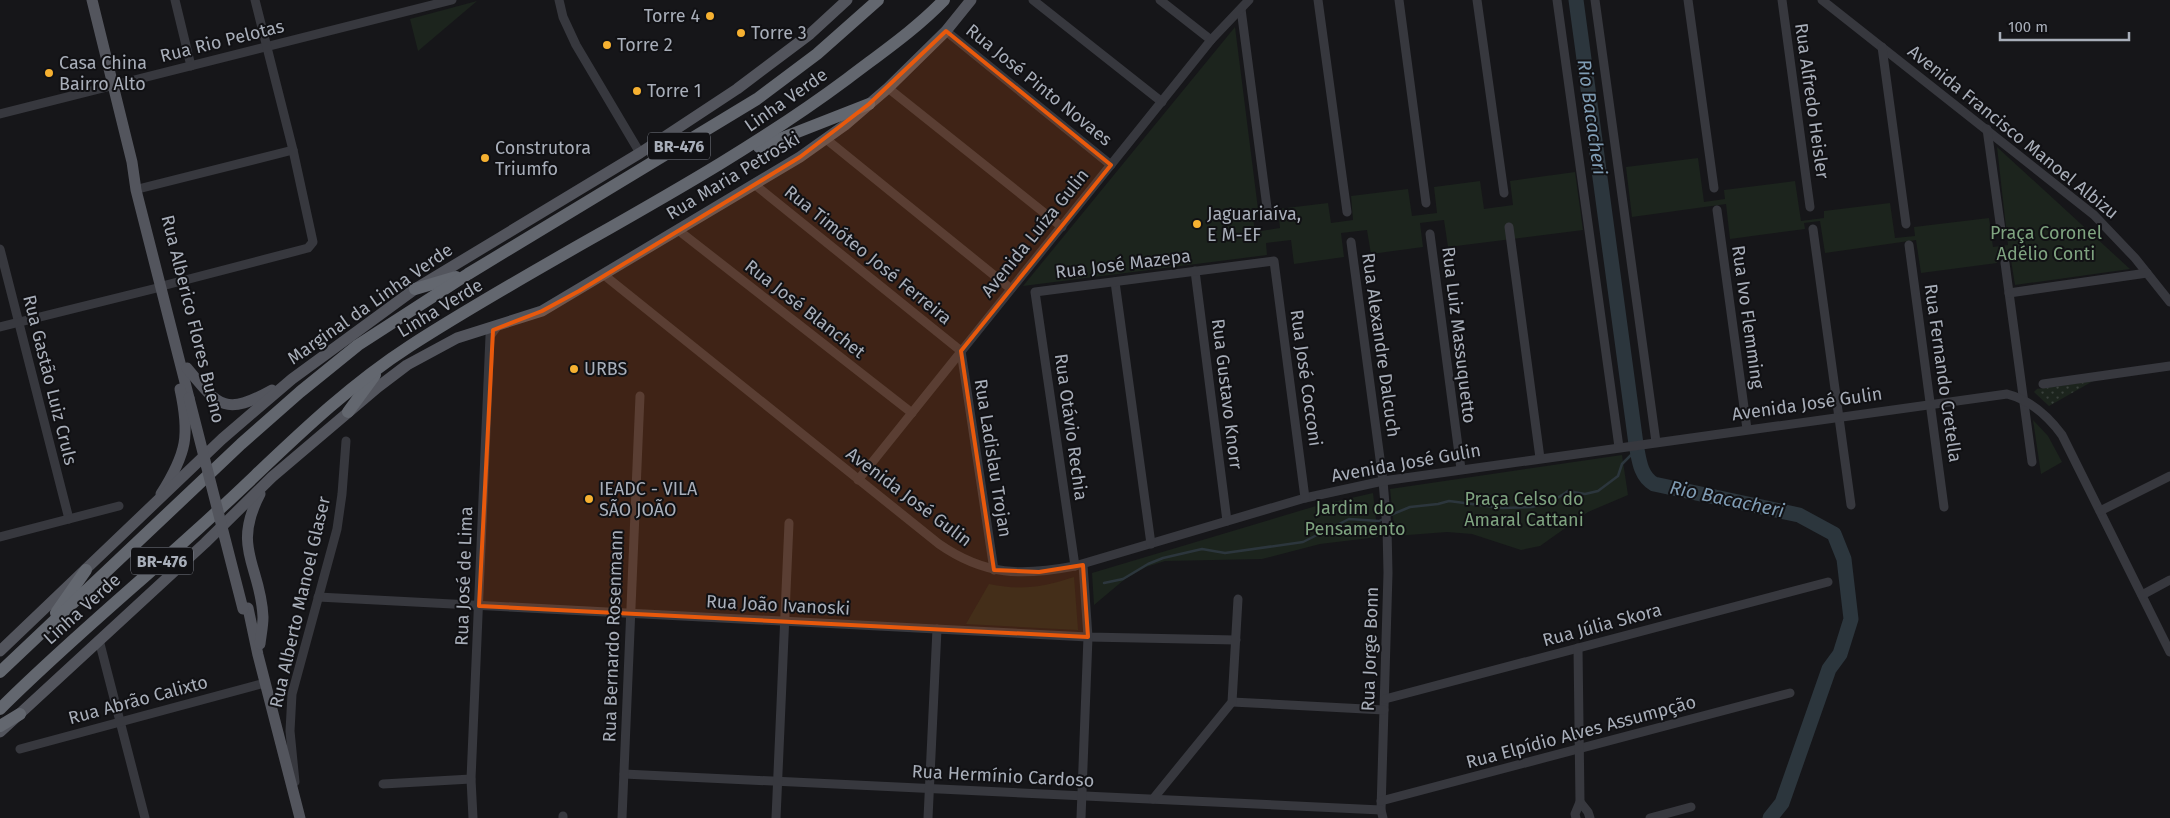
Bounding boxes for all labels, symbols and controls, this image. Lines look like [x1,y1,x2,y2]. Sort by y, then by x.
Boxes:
place label: Torre 4 [644,5,700,27]
marker: Torre 4 [704,10,716,22]
scale bar [2000,10,2129,42]
street label: Rua Rio Pelotas [158,15,286,67]
text: 100 m [2008,18,2048,36]
street label: Rua José Pinto Novaes [961,19,1117,151]
place label: Torre 3 [751,22,807,44]
street label: Rua Alfredo Heisler [1790,22,1834,180]
marker: Torre 3 [735,27,747,39]
place label: Torre 2 [617,34,673,56]
marker: Torre 2 [601,39,613,51]
street label: Avenida Francisco Manoel Albizu [1903,40,2123,224]
place label: Casa China Bairro Alto [59,52,147,95]
water label: Rio Bacacheri [1572,58,1612,177]
street label: Linha Verde [740,63,832,137]
marker: Casa China Bairro Alto [43,67,55,79]
place label: Torre 1 [647,80,702,102]
marker: Torre 1 [631,85,643,97]
street label: Rua Maria Petroski [662,127,804,225]
road number: BR-476 [648,132,710,160]
place label: Construtora Triumfo [495,137,591,180]
marker: Construtora Triumfo [479,152,491,164]
street label: Avenida Luíza Gulin [976,164,1094,302]
street label: Rua Timóteo José Ferreira [780,181,956,329]
place label: Jaguariaíva, E M-EF [1207,203,1301,246]
street label: Rua Alberico Flores Bueno [156,213,230,425]
marker: Jaguariaíva, E M-EF [1191,218,1203,230]
park label: Praça Coronel Adélio Conti [1990,222,2102,265]
street label: Marginal da Linha Verde [283,239,457,369]
street label: Rua Ivo Flemming [1727,244,1769,391]
street label: Rua José Mazepa [1054,245,1192,283]
street label: Rua Luiz Massuquetto [1437,245,1481,425]
street label: Rua Alexandre Dalcuch [1357,251,1405,439]
street label: Rua José Blanchet [740,255,870,363]
street label: Linha Verde [393,274,487,342]
street label: Rua Fernando Cretella [1920,282,1966,464]
street label: Rua Gastão Luiz Cruls [18,293,82,467]
street label: Rua José Cocconi [1286,308,1326,448]
street label: Rua Gustavo Knorr [1207,317,1247,471]
street label: Rua Otávio Rechia [1050,352,1092,502]
place label: URBS [584,358,627,380]
marker: URBS [568,363,580,375]
street label: Rua Ladislau Trojan [970,377,1016,539]
street label: Avenida José Gulin [1730,383,1884,425]
street label: Avenida José Gulin [1329,439,1483,487]
street label: Avenida José Gulin [842,443,976,551]
water label: Rio Bacacheri [1668,476,1787,523]
place label: IEADC - VILA SÃO JOÃO [599,478,698,521]
park label: Praça Celso do Amaral Cattani [1464,488,1584,531]
marker: IEADC - VILA SÃO JOÃO [583,493,595,505]
street label: Rua Alberto Manoel Glaser [265,494,335,710]
park label: Jardim do Pensamento [1305,497,1405,540]
street label: Rua José de Lima [451,506,477,646]
street label: Rua Bernardo Rosenmann [598,529,628,743]
road number: BR-476 [131,548,193,574]
street label: Linha Verde [39,569,125,649]
street label: Rua Jorge Bonn [1357,586,1383,712]
street label: Rua João Ivanoski [705,590,851,620]
street label: Rua Júlia Skora [1540,599,1664,651]
street label: Rua Abrão Calixto [66,671,210,729]
street label: Rua Elpídio Alves Assumpção [1464,691,1698,773]
street label: Rua Hermínio Cardoso [911,760,1095,792]

